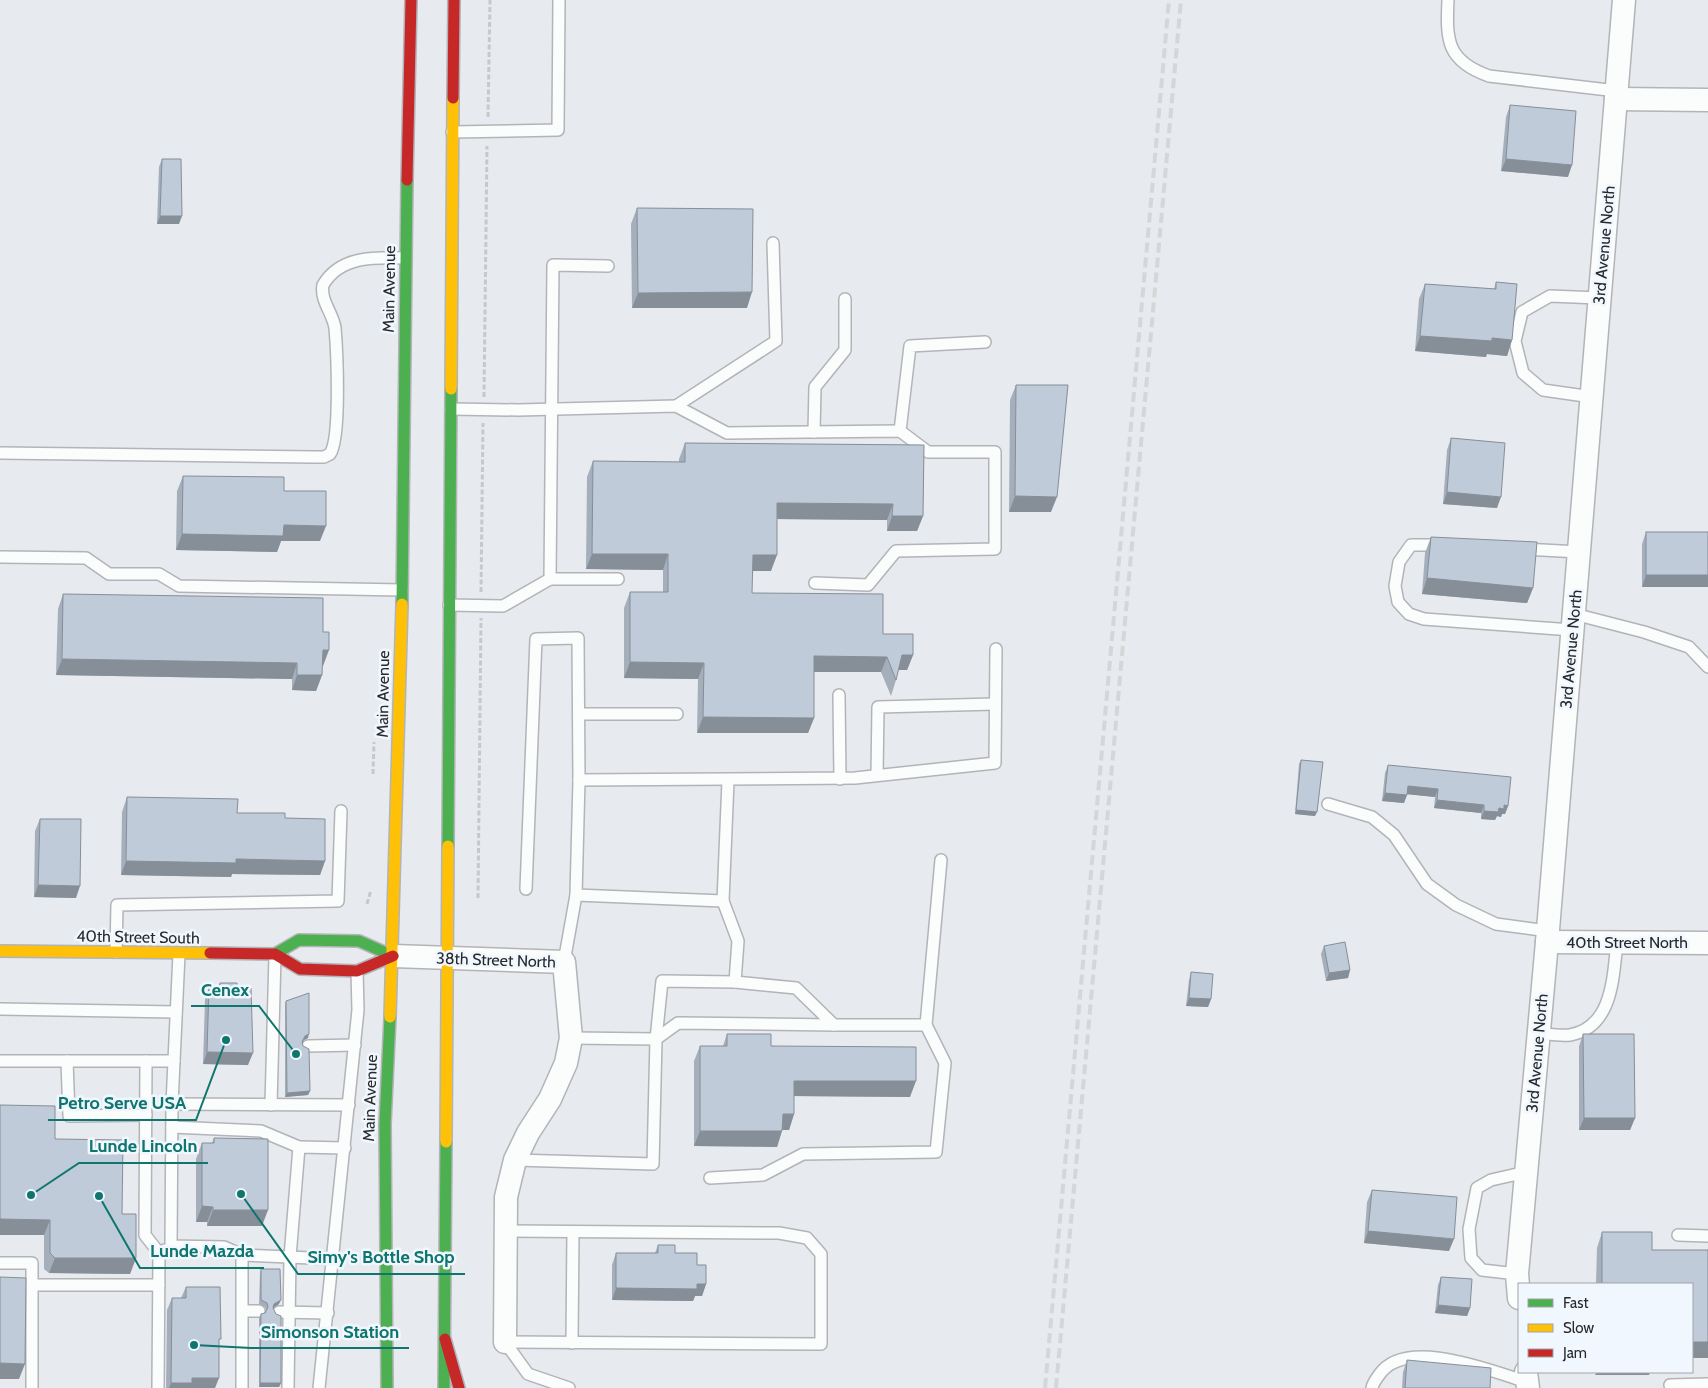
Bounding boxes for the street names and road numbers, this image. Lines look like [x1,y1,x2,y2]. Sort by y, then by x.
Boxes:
street label: 3rd Avenue North [1589,185,1619,305]
street label: Main Avenue [379,245,399,333]
street label: 3rd Avenue North [1556,589,1586,709]
street label: Main Avenue [373,650,393,738]
street label: 40th Street South [76,926,200,948]
street label: 40th Street North [1566,933,1688,952]
street label: 38th Street North [436,948,556,972]
street label: 3rd Avenue North [1522,993,1552,1113]
street label: Main Avenue [359,1054,381,1142]

